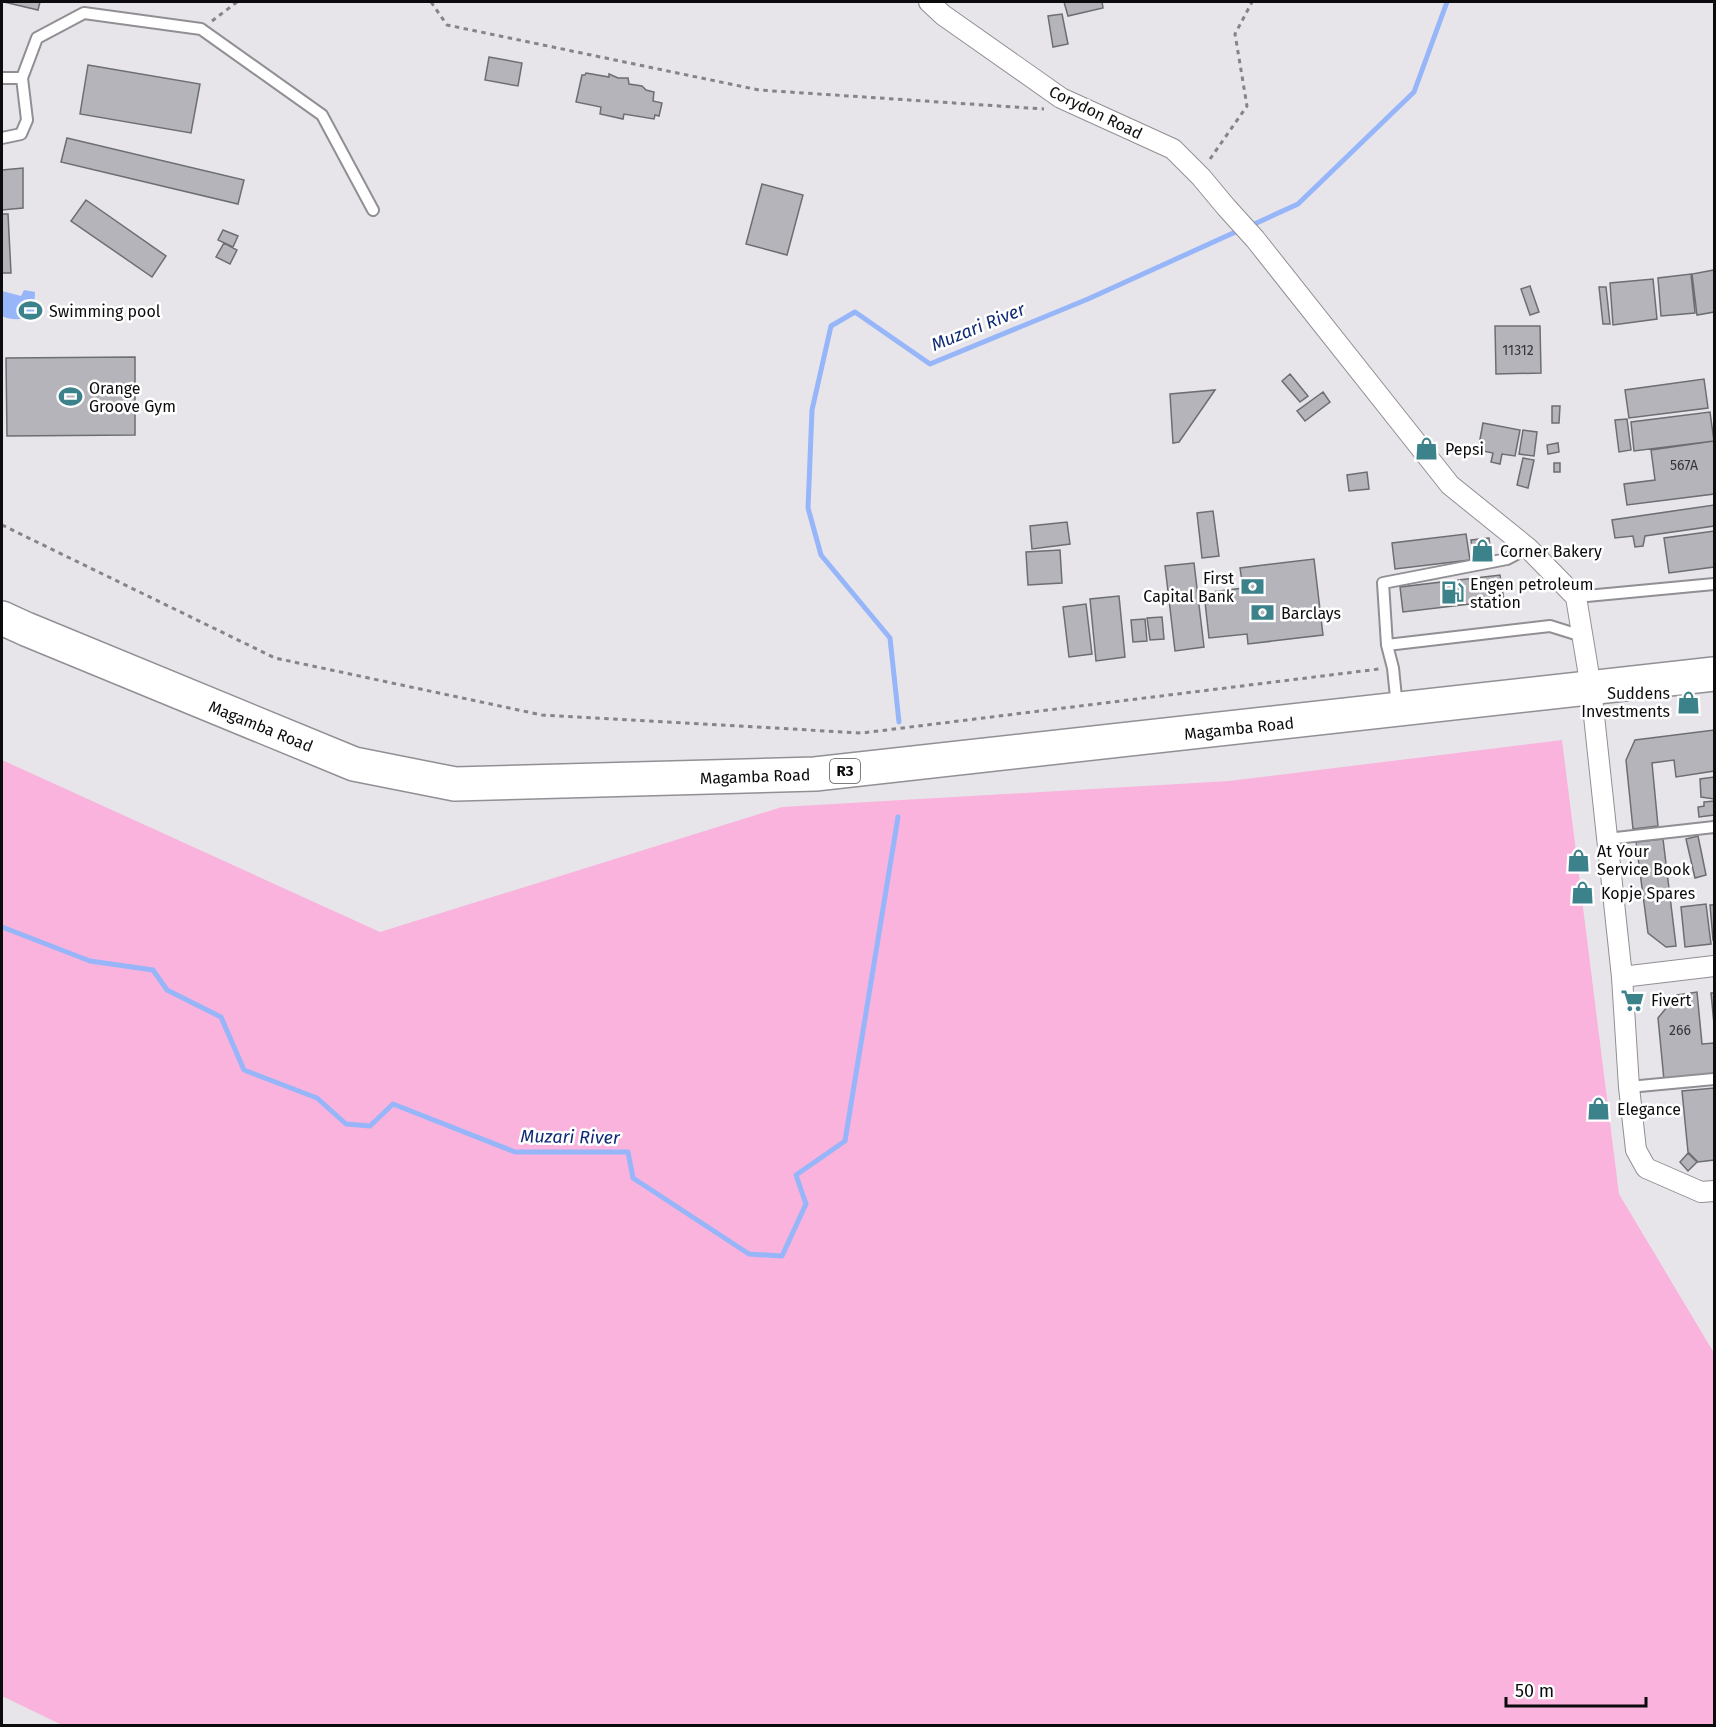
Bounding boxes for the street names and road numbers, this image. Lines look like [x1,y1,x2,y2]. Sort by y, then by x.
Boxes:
street label: Corydon Road [1046,82,1146,143]
street label: Magamba Road [206,697,316,756]
street label: Magamba Road [1183,713,1295,744]
road number: R3 [830,759,860,783]
street label: Magamba Road [699,765,811,788]

